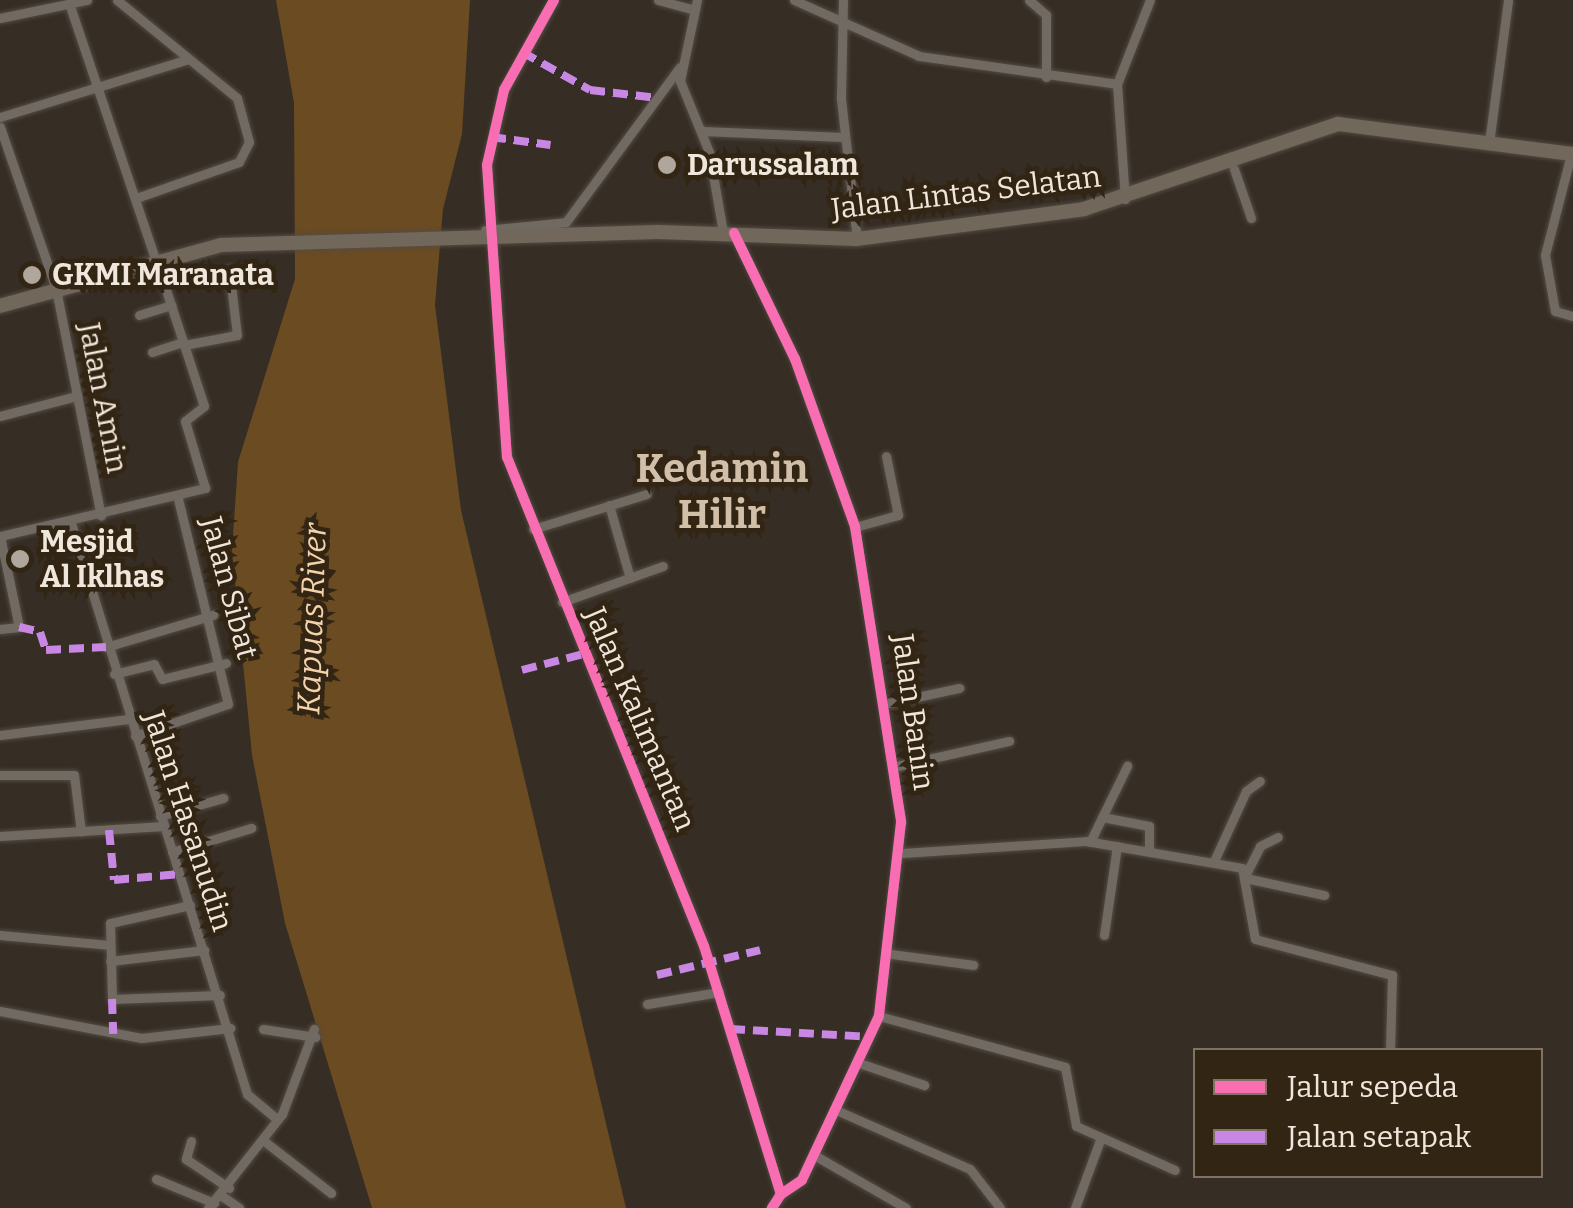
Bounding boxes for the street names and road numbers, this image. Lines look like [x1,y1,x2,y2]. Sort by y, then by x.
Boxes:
street label: Jalan Lintas Selatan [829,159,1103,227]
street label: Jalan Amin [71,320,135,476]
street label: Jalan Sibat [193,513,265,663]
street label: Jalan Kalimantan [577,602,703,836]
street label: Jalan Banin [884,632,942,792]
street label: Jalan Hasanudin [135,706,241,936]

